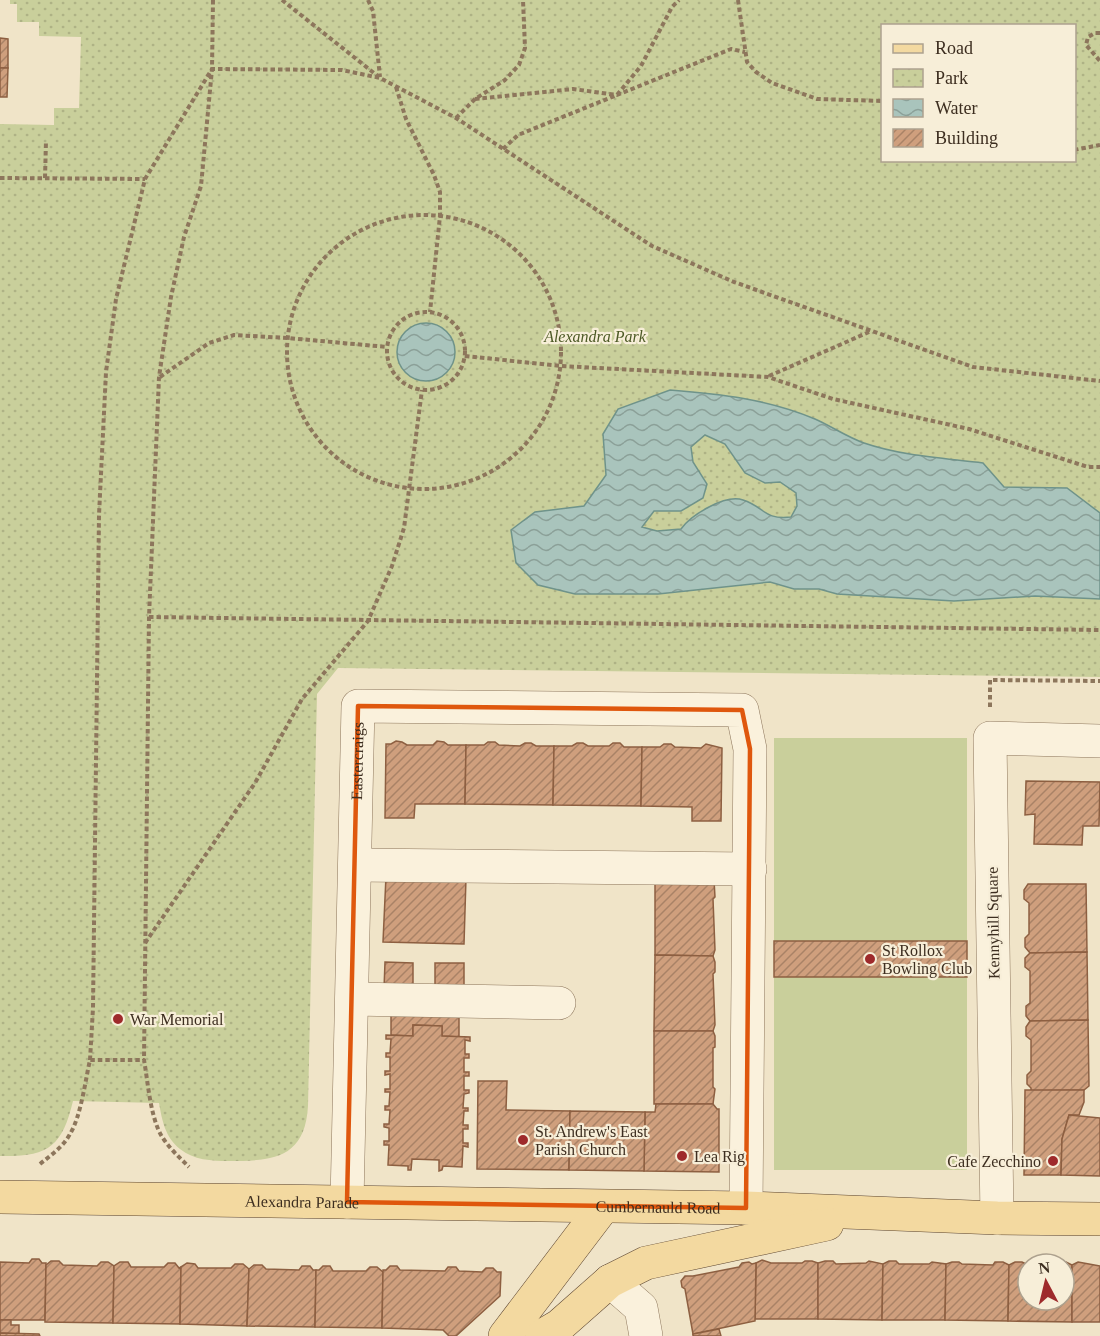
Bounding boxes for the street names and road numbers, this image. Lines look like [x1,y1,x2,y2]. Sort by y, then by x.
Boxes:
street label: Eastercraigs [347,722,367,800]
street label: Kennyhill Square [984,867,1003,979]
street label: Alexandra Parade [245,1192,359,1211]
street label: Cumbernauld Road [595,1197,721,1216]

